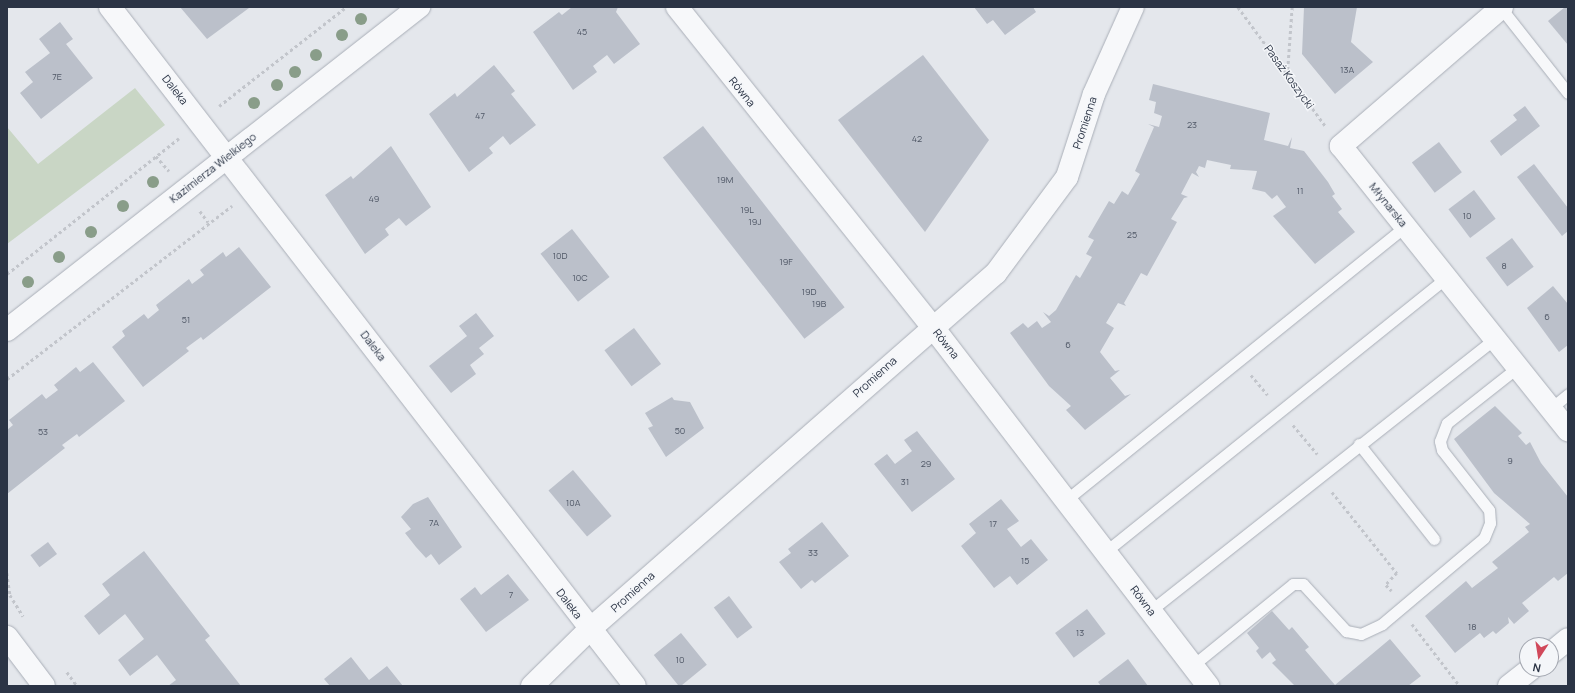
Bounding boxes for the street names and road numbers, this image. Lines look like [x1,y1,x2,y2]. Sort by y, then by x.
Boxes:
street label: Pasaż Koszycki [1261,42,1317,112]
street label: Daleka [159,73,191,107]
street label: Równa [726,75,758,109]
street label: Promienna [1070,95,1100,151]
street label: Kazimierza Wielkiego [167,130,259,206]
street label: Młynarska [1366,180,1410,230]
street label: Równa [930,326,962,362]
street label: Daleka [357,328,389,364]
street label: Promienna [850,354,900,400]
street label: Promienna [608,569,658,615]
street label: Równa [1127,583,1159,619]
street label: Daleka [553,586,585,622]

